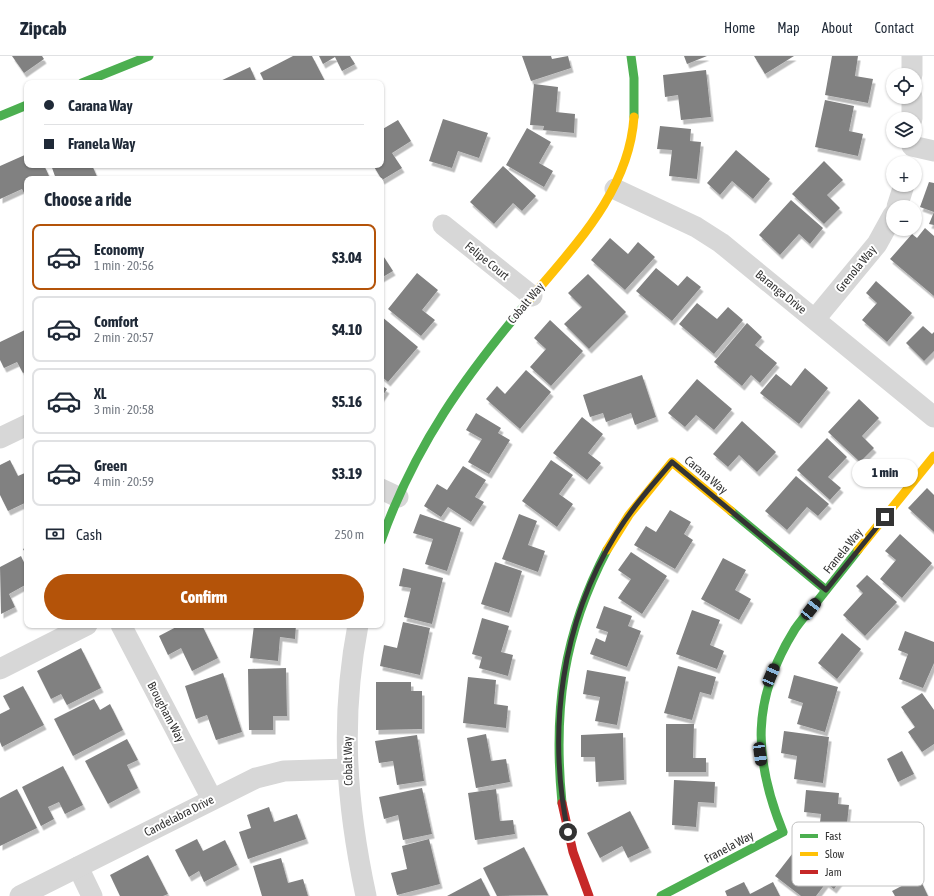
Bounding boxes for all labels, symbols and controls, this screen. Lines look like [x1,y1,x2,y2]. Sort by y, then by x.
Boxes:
text: Zipcab [20,17,67,39]
text: Home [724,20,755,36]
text: Map [777,20,800,36]
text: About [822,20,853,36]
text: Contact [875,20,914,36]
map controls [886,68,922,236]
button: locate [886,68,922,104]
text: Carana Way [68,97,133,114]
button: layers [886,112,922,148]
text: Franela Way [68,135,136,152]
button: + [886,156,922,192]
text: Choose a ride [44,189,132,210]
button: − [886,200,922,236]
icon: car [46,239,82,275]
street label: Felipe Court [462,239,512,283]
text: Economy [94,241,144,258]
street label: Grenola Way [833,243,879,295]
text: $3.04 [332,249,362,266]
text: 1 min · 20:56 [94,258,154,273]
street label: Baranga Drive [753,267,809,317]
street label: Cobalt Way [505,280,547,326]
icon: car [46,311,82,347]
text: Comfort [94,313,138,330]
text: $4.10 [332,321,362,338]
text: 2 min · 20:57 [94,330,154,345]
icon: car [46,383,82,419]
text: XL [94,385,107,402]
text: $5.16 [332,393,362,410]
text: 3 min · 20:58 [94,402,154,417]
street label: Carana Way [682,453,730,497]
icon: car [46,455,82,491]
text: Green [94,457,127,474]
callout: 1 min [852,459,918,487]
text: $3.19 [332,465,362,482]
text: 1 min [872,465,898,480]
text: 4 min · 20:59 [94,474,154,489]
route end [876,508,894,526]
icon: cash [44,523,66,545]
text: Cash [76,526,102,543]
street label: Franela Way [821,526,865,576]
text: 250 m [335,527,364,542]
button: Confirm [44,574,364,620]
car [799,596,823,622]
car [761,662,781,688]
street label: Brougham Way [144,679,188,745]
street label: Cobalt Way [341,736,355,786]
car [752,741,768,767]
street label: Candelabra Drive [142,792,216,840]
legend [792,822,924,886]
route start [559,823,577,841]
street label: Franela Way [702,828,756,866]
text: Fast [825,830,841,842]
text: Slow [825,848,844,860]
text: Jam [825,866,842,878]

